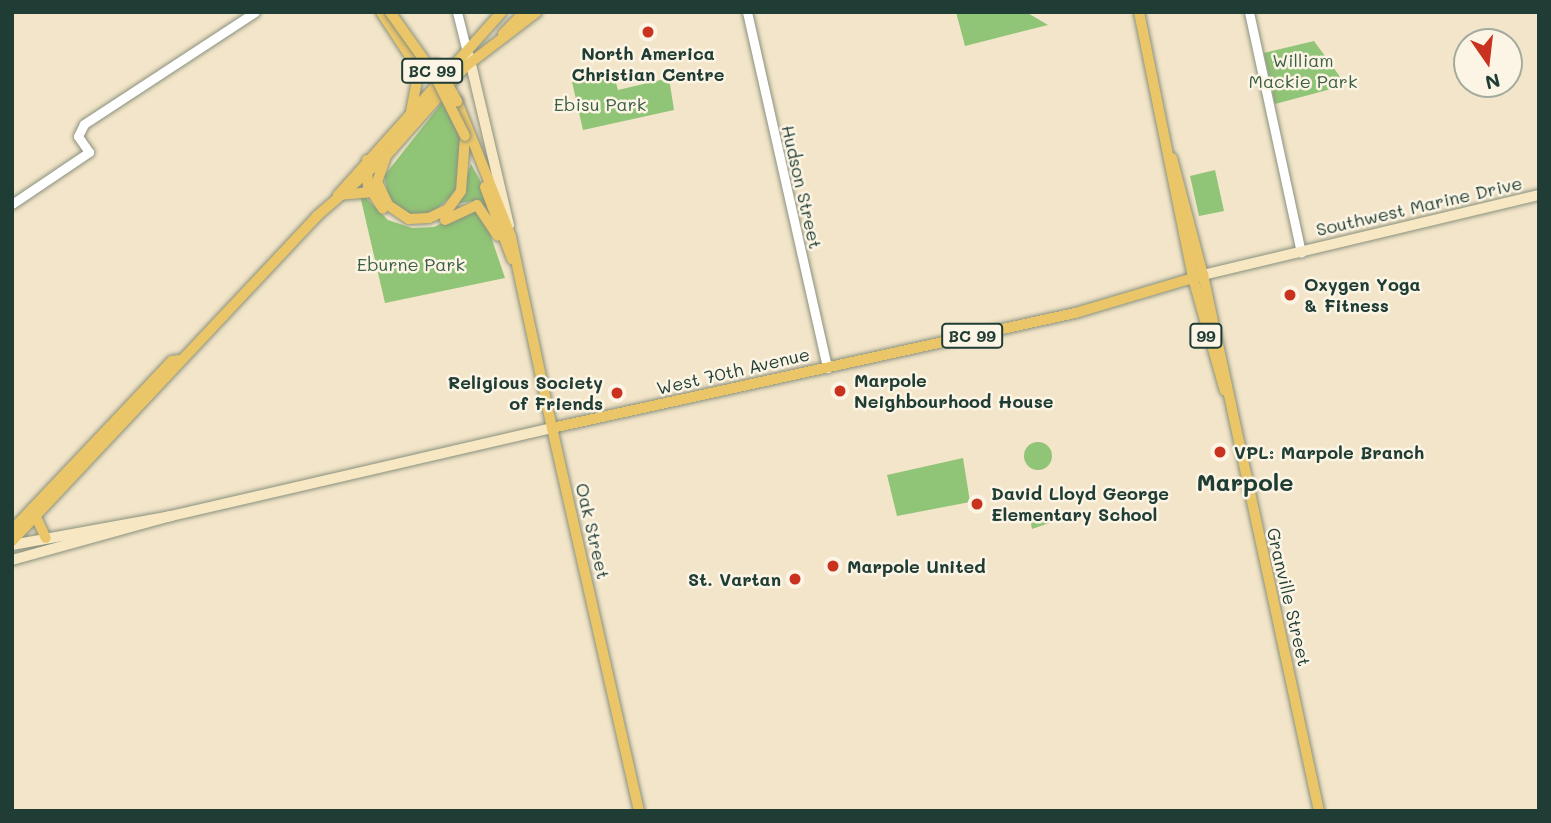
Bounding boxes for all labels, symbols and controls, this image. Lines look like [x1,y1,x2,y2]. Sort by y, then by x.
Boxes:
marker: North America Christian Centre [640,24,656,40]
north arrow [1453,28,1523,98]
place label: North America Christian Centre [572,43,724,86]
park label: William Mackie Park [1249,50,1357,92]
road number: BC 99 [400,58,464,83]
text: N [1483,68,1503,96]
park label: Ebisu Park [554,93,646,115]
street label: Hudson Street [777,123,827,251]
street label: Southwest Marine Drive [1314,172,1524,240]
park label: Eburne Park [357,253,465,275]
place label: Oxygen Yoga & Fitness [1304,274,1421,316]
marker: Oxygen Yoga & Fitness [1282,287,1298,303]
road number: BC 99 [940,324,1004,348]
road number: 99 [1188,324,1224,348]
street label: West 70th Avenue [654,343,812,399]
place label: Marpole Neighbourhood House [854,370,1053,412]
place label: Religious Society of Friends [448,372,603,414]
marker: Marpole Neighbourhood House [832,383,848,399]
marker: Religious Society of Friends [609,385,625,401]
place label: VPL: Marpole Branch [1234,441,1424,463]
marker: VPL: Marpole Branch [1212,444,1228,460]
district label: Marpole [1196,468,1294,496]
street label: Oak Street [571,481,615,581]
place label: David Lloyd George Elementary School [991,483,1169,526]
marker: David Lloyd George Elementary School [969,496,985,512]
street label: Granville Street [1263,525,1315,669]
place label: Marpole United [847,555,986,577]
marker: Marpole United [825,558,841,574]
place label: St. Vartan [688,568,781,590]
marker: St. Vartan [787,571,803,587]

